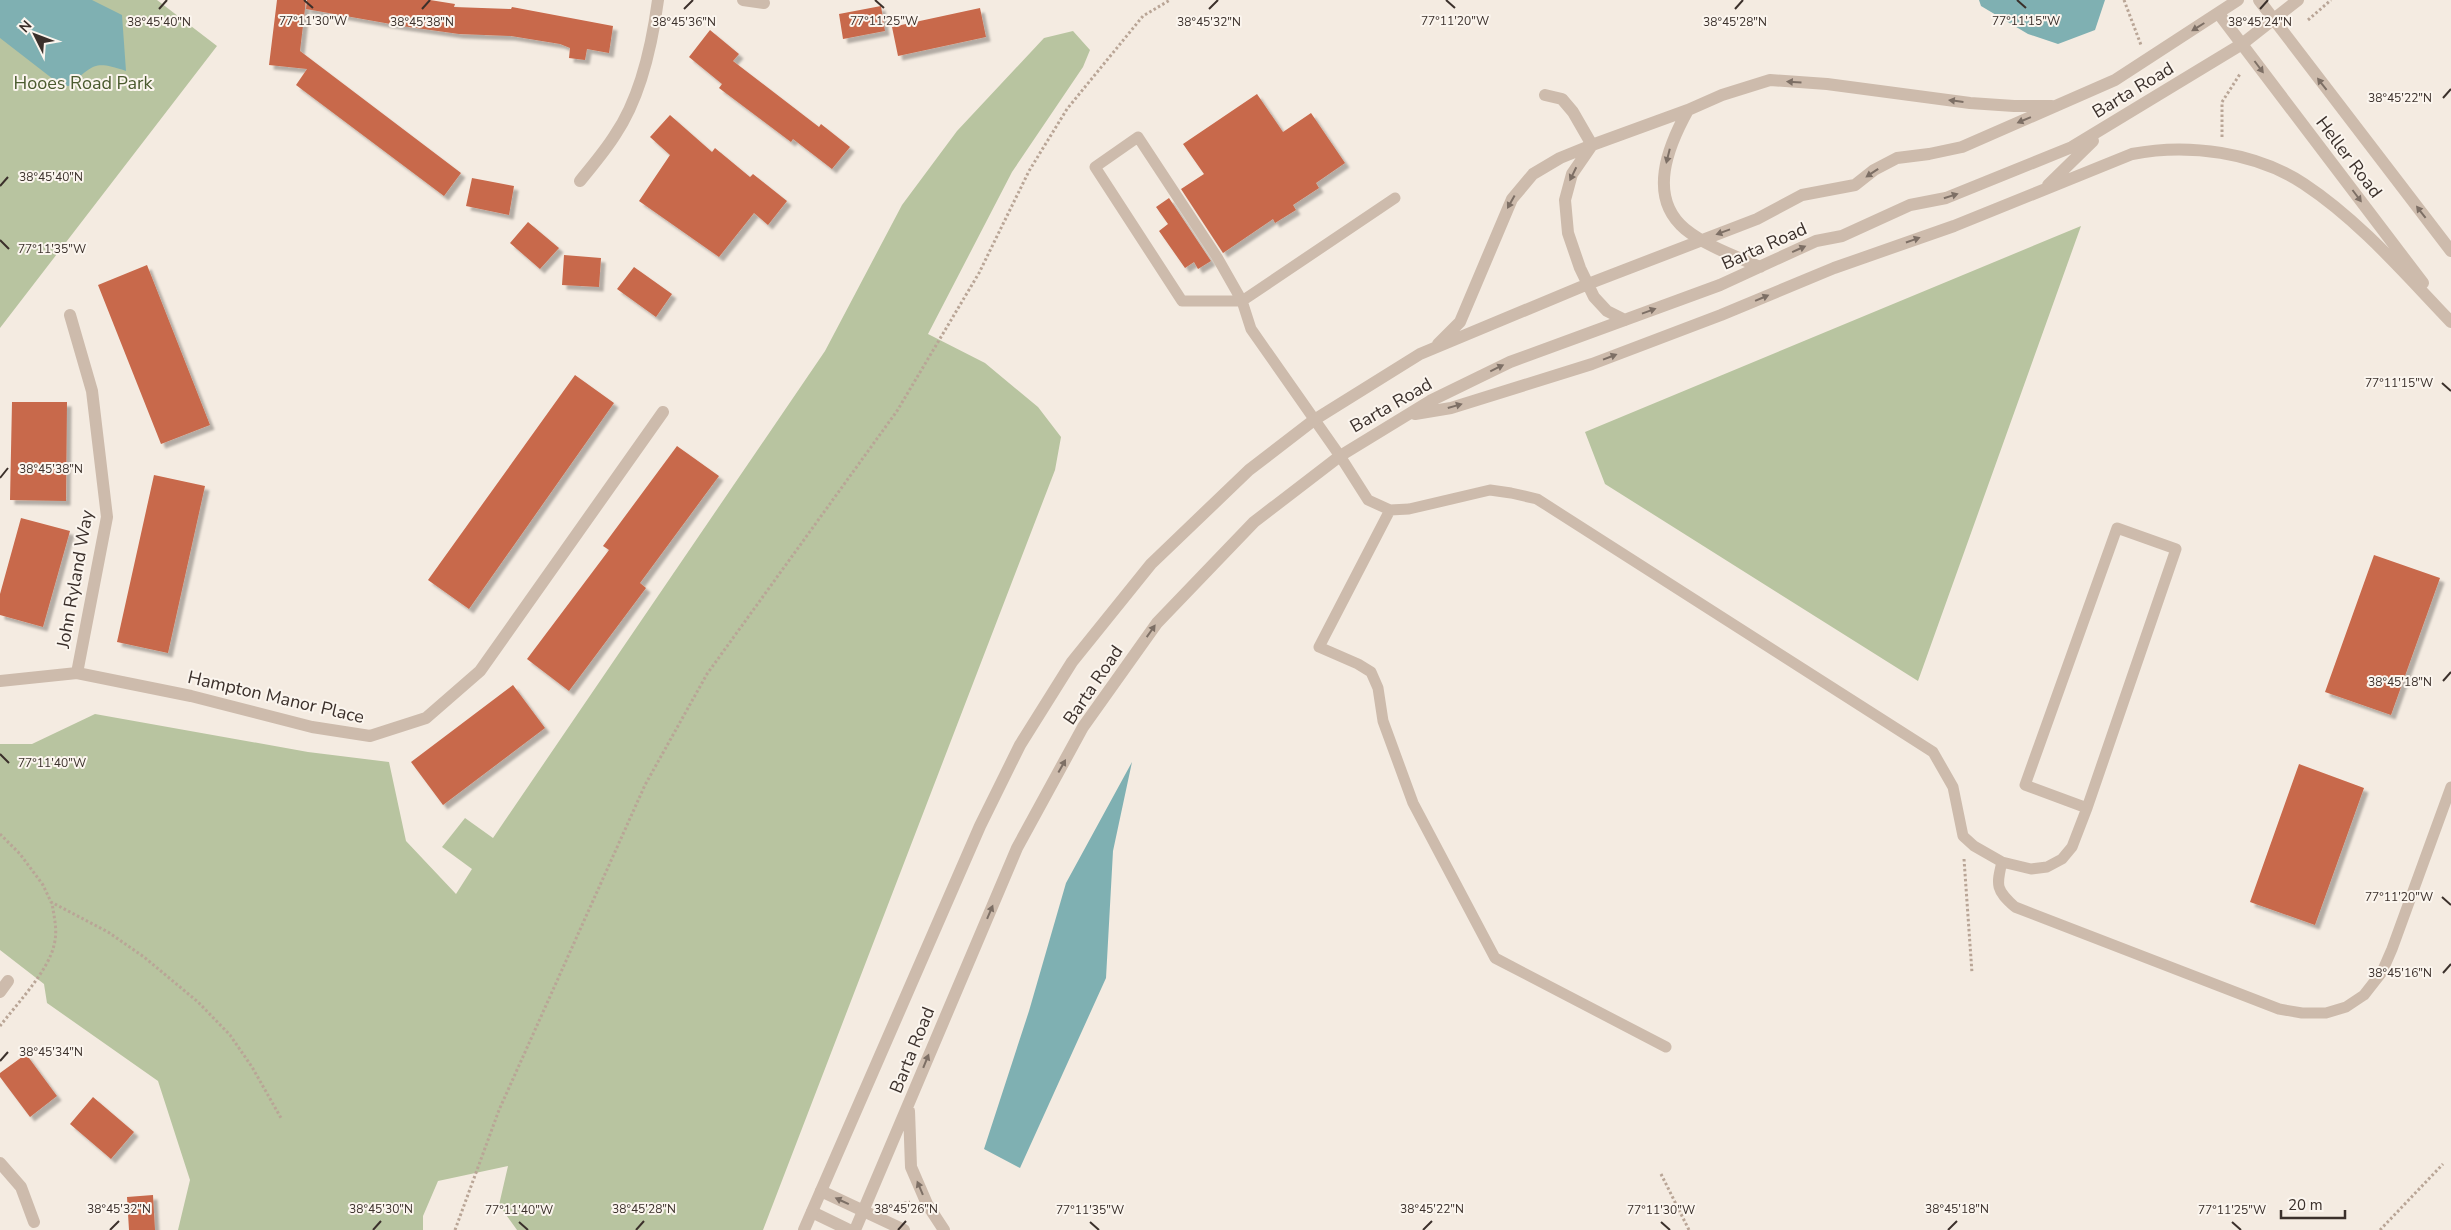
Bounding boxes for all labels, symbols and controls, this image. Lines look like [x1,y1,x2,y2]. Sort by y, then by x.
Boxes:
north arrow [10,10,60,60]
text: 77°11'30"W [279,13,347,29]
text: 77°11'25"W [850,13,918,29]
text: 77°11'20"W [1421,13,1489,29]
text: 77°11'15"W [1992,13,2060,29]
text: 38°45'40"N [127,14,191,30]
text: 38°45'38"N [390,14,454,30]
text: 38°45'36"N [652,14,716,30]
text: 38°45'32"N [1177,14,1241,30]
text: 38°45'28"N [1703,14,1767,30]
text: 38°45'24"N [2228,14,2292,30]
text: N [15,16,36,37]
one-way arrow [2191,23,2205,32]
street label: Barta Road [2088,56,2178,124]
one-way arrow [2254,60,2264,74]
park label: Hooes Road Park [13,71,154,95]
one-way arrow [2316,77,2327,90]
one-way arrow [1786,78,1802,86]
text: 38°45'22"N [2368,90,2432,106]
one-way arrow [1947,97,1963,105]
street label: Heller Road [2310,111,2388,203]
one-way arrow [2017,117,2031,125]
one-way arrow [1664,148,1672,164]
one-way arrow [1569,167,1577,181]
one-way arrow [1865,168,1879,177]
text: 38°45'40"N [19,169,83,185]
one-way arrow [2352,189,2362,203]
one-way arrow [1944,192,1959,199]
one-way arrow [1507,195,1515,210]
one-way arrow [2416,206,2427,219]
street label: Barta Road [1718,217,1810,275]
one-way arrow [1715,228,1730,236]
one-way arrow [1906,236,1921,244]
text: 77°11'35"W [18,241,86,257]
one-way arrow [1792,245,1806,253]
one-way arrow [1755,294,1769,302]
one-way arrow [1642,307,1657,315]
one-way arrow [1603,353,1617,361]
one-way arrow [1490,364,1504,372]
street label: Barta Road [1346,372,1436,438]
text: 77°11'15"W [2365,375,2433,391]
one-way arrow [1448,401,1463,409]
text: 38°45'38"N [19,461,83,477]
street label: John Ryland Way [51,507,99,651]
one-way arrow [1146,624,1156,638]
street label: Barta Road [1058,641,1128,729]
street label: Hampton Manor Place [185,665,367,729]
text: 38°45'18"N [2368,674,2432,690]
text: 77°11'40"W [18,755,86,771]
one-way arrow [1058,759,1066,774]
text: 77°11'20"W [2365,889,2433,905]
one-way arrow [986,905,994,919]
text: 38°45'16"N [2368,965,2432,981]
street label: Barta Road [884,1003,940,1097]
text: 38°45'34"N [19,1044,83,1060]
one-way arrow [922,1054,930,1068]
one-way arrow [916,1180,924,1195]
scale bar [2281,1188,2345,1220]
text: 20 m [2288,1195,2323,1215]
one-way arrow [835,1197,849,1205]
text: 38°45'32"N [87,1201,151,1217]
text: 38°45'30"N [349,1201,413,1217]
text: 38°45'28"N [612,1201,676,1217]
text: 38°45'26"N [874,1201,938,1217]
text: 38°45'22"N [1400,1201,1464,1217]
text: 38°45'18"N [1925,1201,1989,1217]
text: 77°11'40"W [485,1202,553,1218]
text: 77°11'35"W [1056,1202,1124,1218]
text: 77°11'30"W [1627,1202,1695,1218]
text: 77°11'25"W [2198,1202,2266,1218]

